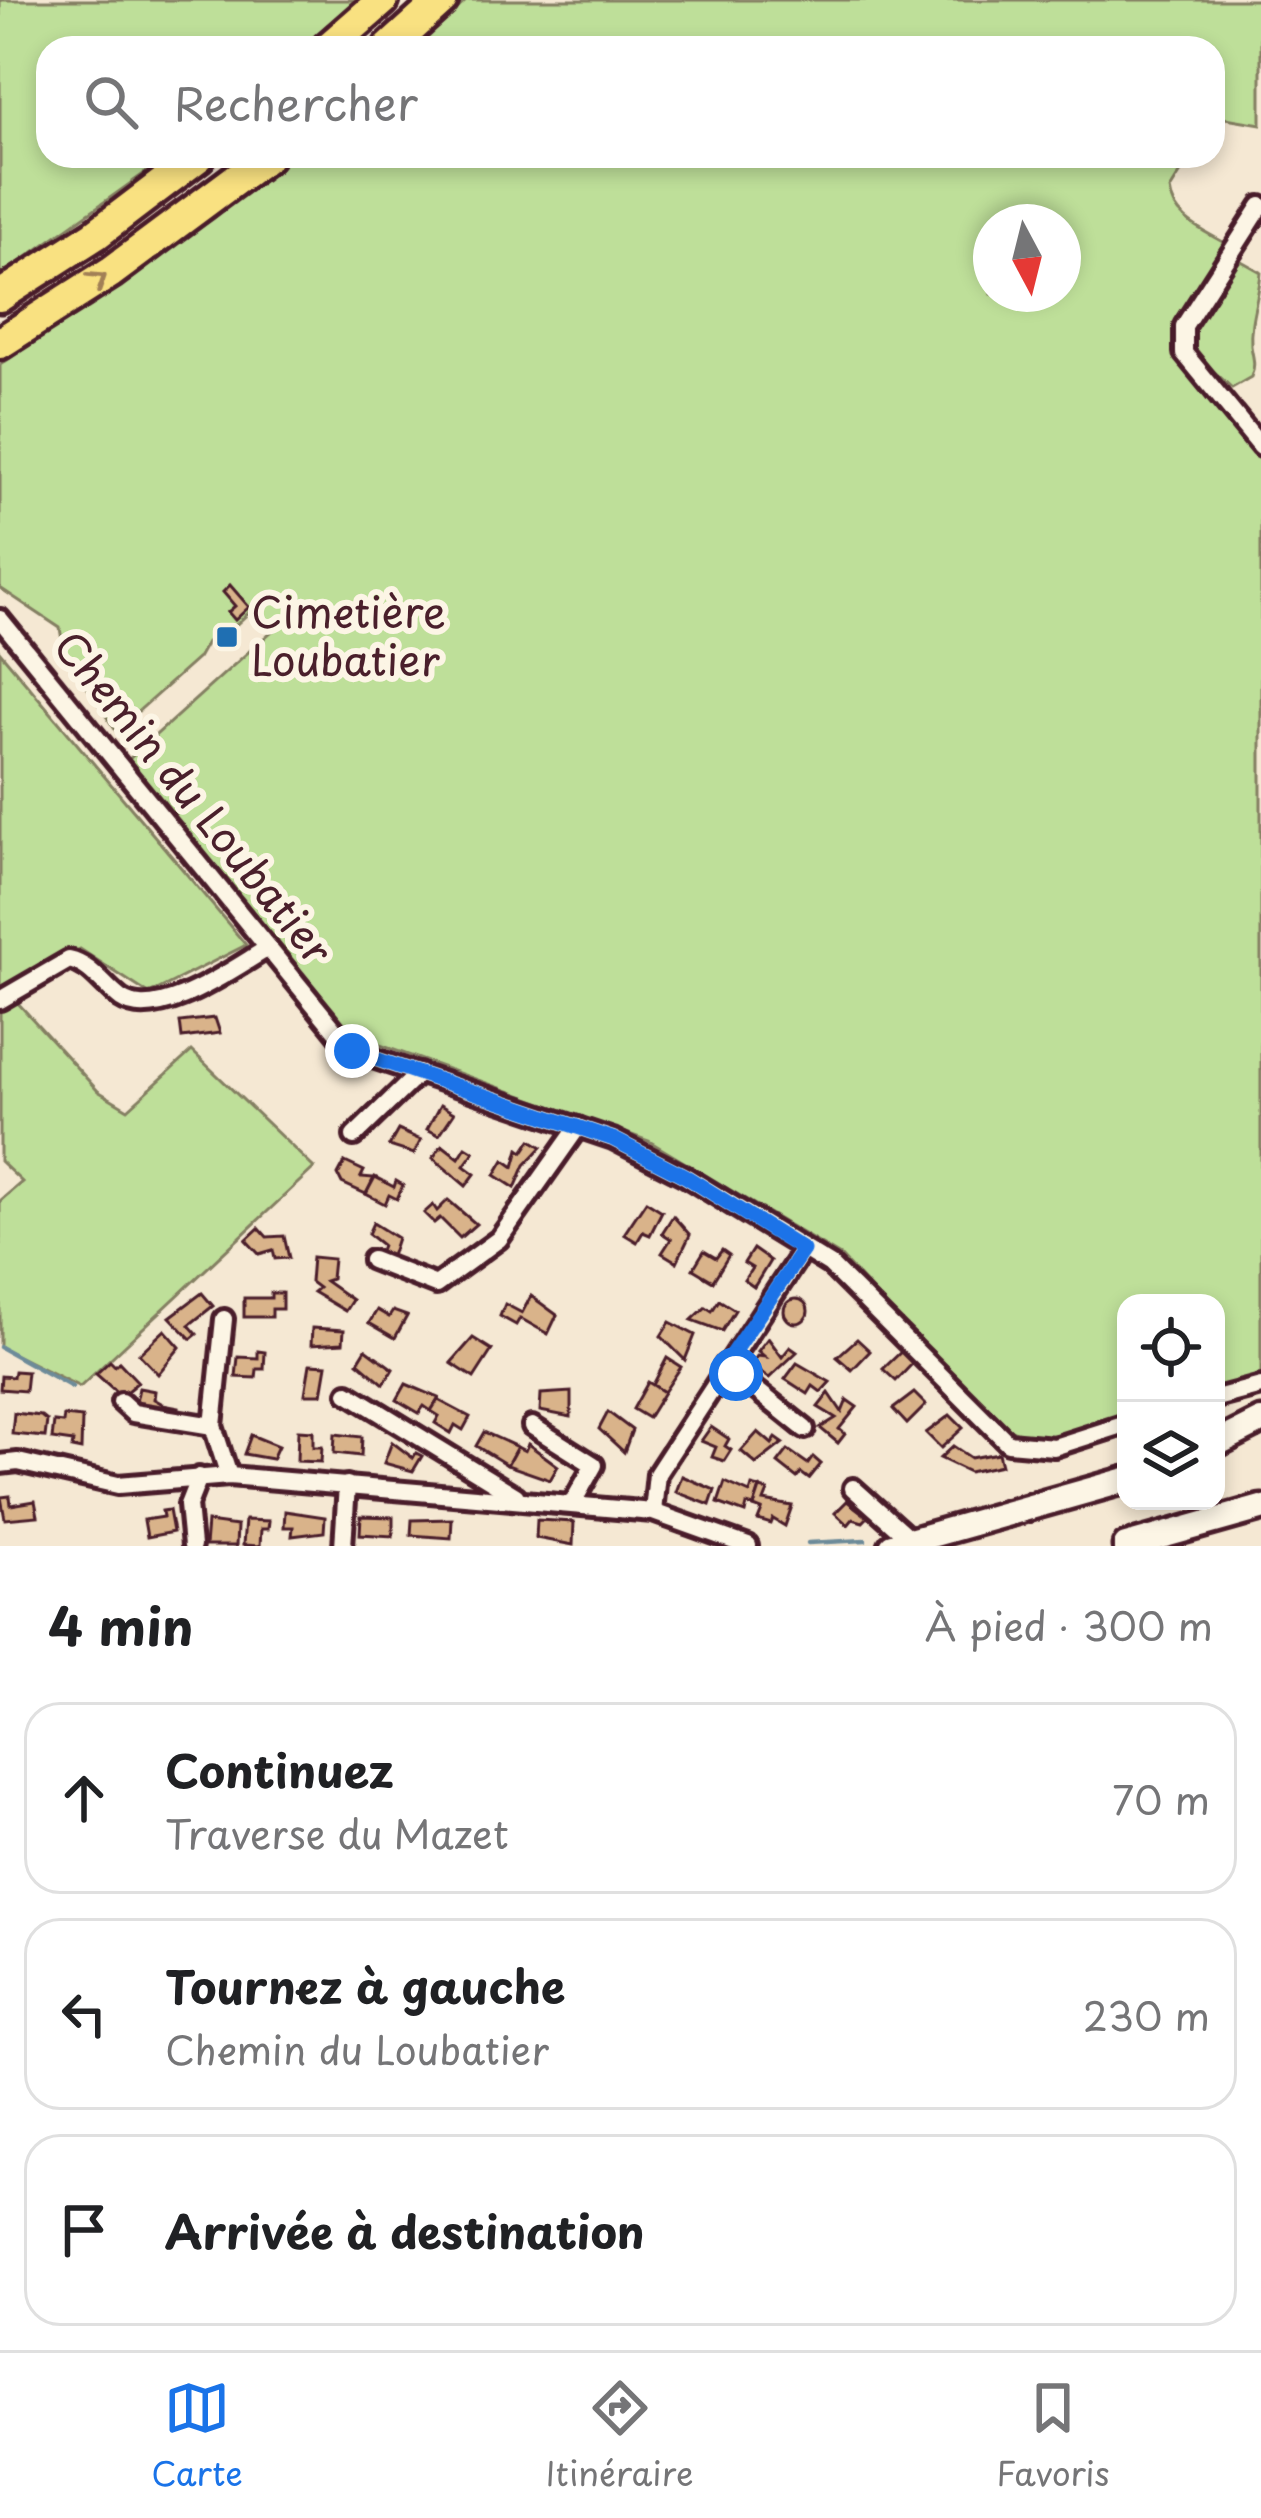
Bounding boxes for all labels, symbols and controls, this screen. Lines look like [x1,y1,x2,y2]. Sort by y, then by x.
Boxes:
search box [36,36,1225,168]
text: Rechercher [174,68,418,136]
icon: search [78,69,144,135]
north arrow [973,204,1081,312]
one-way arrow [85,272,107,294]
place label: Cimetière Loubatier [251,579,446,690]
street label: Chemin du Loubatier [40,616,350,978]
marker: Cimetière Loubatier [214,624,240,650]
route end [325,1024,379,1078]
map controls [1117,1294,1225,1510]
button: locate [1117,1294,1225,1402]
route start [709,1347,763,1401]
button: layers [1117,1402,1225,1510]
text: 4 min [48,1586,193,1663]
text: À pied · 300 m [925,1595,1213,1654]
text: Continuez [165,1735,394,1803]
icon: ahead [51,1765,117,1831]
text: 70 m [1112,1769,1210,1828]
text: Traverse du Mazet [165,1803,509,1862]
text: Tournez à gauche [165,1951,566,2019]
icon: left [51,1981,117,2047]
text: 230 m [1083,1985,1210,2044]
text: Chemin du Loubatier [165,2019,549,2078]
text: Arrivée à destination [165,2196,645,2264]
icon: arrive [51,2197,117,2263]
tab: Carte [151,2375,243,2497]
tab: Itinéraire [545,2375,694,2497]
tab: Favoris [996,2375,1110,2497]

